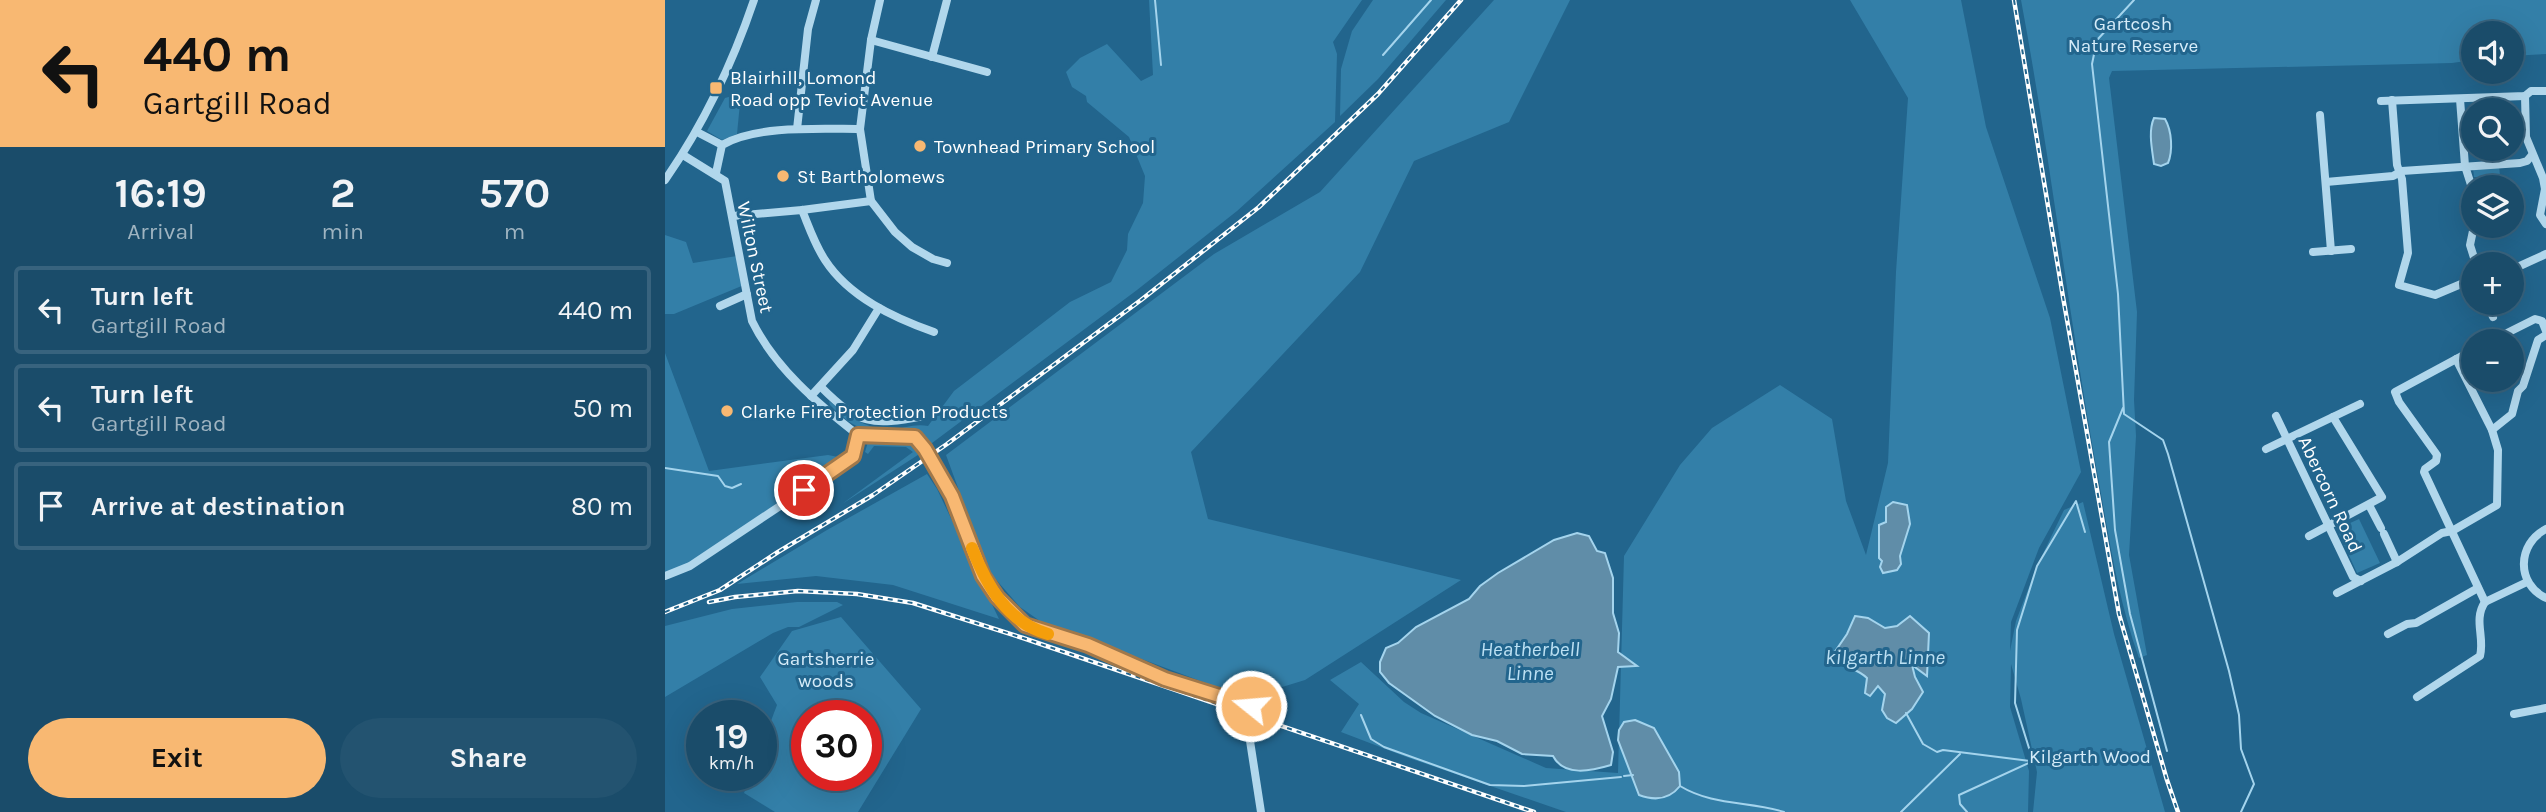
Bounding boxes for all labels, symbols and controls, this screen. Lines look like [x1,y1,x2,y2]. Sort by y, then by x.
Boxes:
park label: Gartcosh Nature Reserve [2068,13,2198,57]
map controls [2461,21,2524,392]
button: sound [2461,21,2524,84]
text: 440 m [143,26,291,83]
icon: left [28,28,119,119]
place label: Blairhill, Lomond Road opp Teviot Avenue [730,67,933,111]
marker: Blairhill, Lomond Road opp Teviot Avenue [708,80,724,96]
text: Gartgill Road [143,85,332,122]
button: search [2461,98,2524,161]
place label: Townhead Primary School [934,136,1155,158]
marker: Townhead Primary School [912,138,928,154]
place label: St Bartholomews [797,166,945,188]
text: 16:19 [115,168,207,218]
text: 2 [330,168,355,218]
text: 570 [478,168,550,218]
marker: St Bartholomews [775,168,791,184]
button: layers [2461,175,2524,238]
street label: Wilton Street [732,199,778,315]
text: Arrival [127,218,194,245]
text: min [322,218,364,245]
text: m [504,218,525,245]
button: + [2461,252,2524,315]
text: Turn left [91,281,193,312]
icon: left [32,291,70,329]
text: 440 m [558,295,633,326]
text: Gartgill Road [91,312,227,339]
button: − [2461,329,2524,392]
text: Turn left [91,379,193,410]
icon: left [32,389,70,427]
text: 50 m [572,393,633,424]
place label: Clarke Fire Protection Products [741,401,1008,423]
marker: Clarke Fire Protection Products [719,403,735,419]
text: Gartgill Road [91,410,227,437]
street label: Abercorn Road [2294,433,2367,556]
pin [774,460,834,520]
icon: arrive [785,471,823,509]
icon: arrive [32,487,70,525]
text: Arrive at destination [91,491,345,522]
text: 80 m [571,491,633,522]
water label: Heatherbell Linne [1480,637,1580,685]
water label: kilgarth Linne [1825,645,1945,669]
park label: Gartsherrie woods [777,648,875,692]
position arrow [1214,669,1288,743]
speed limit sign: 30 [791,700,882,791]
text: 19 [715,716,748,757]
button: Exit [28,718,326,798]
button: Share [340,718,637,798]
park label: Kilgarth Wood [2029,746,2151,768]
text: km/h [709,752,754,774]

